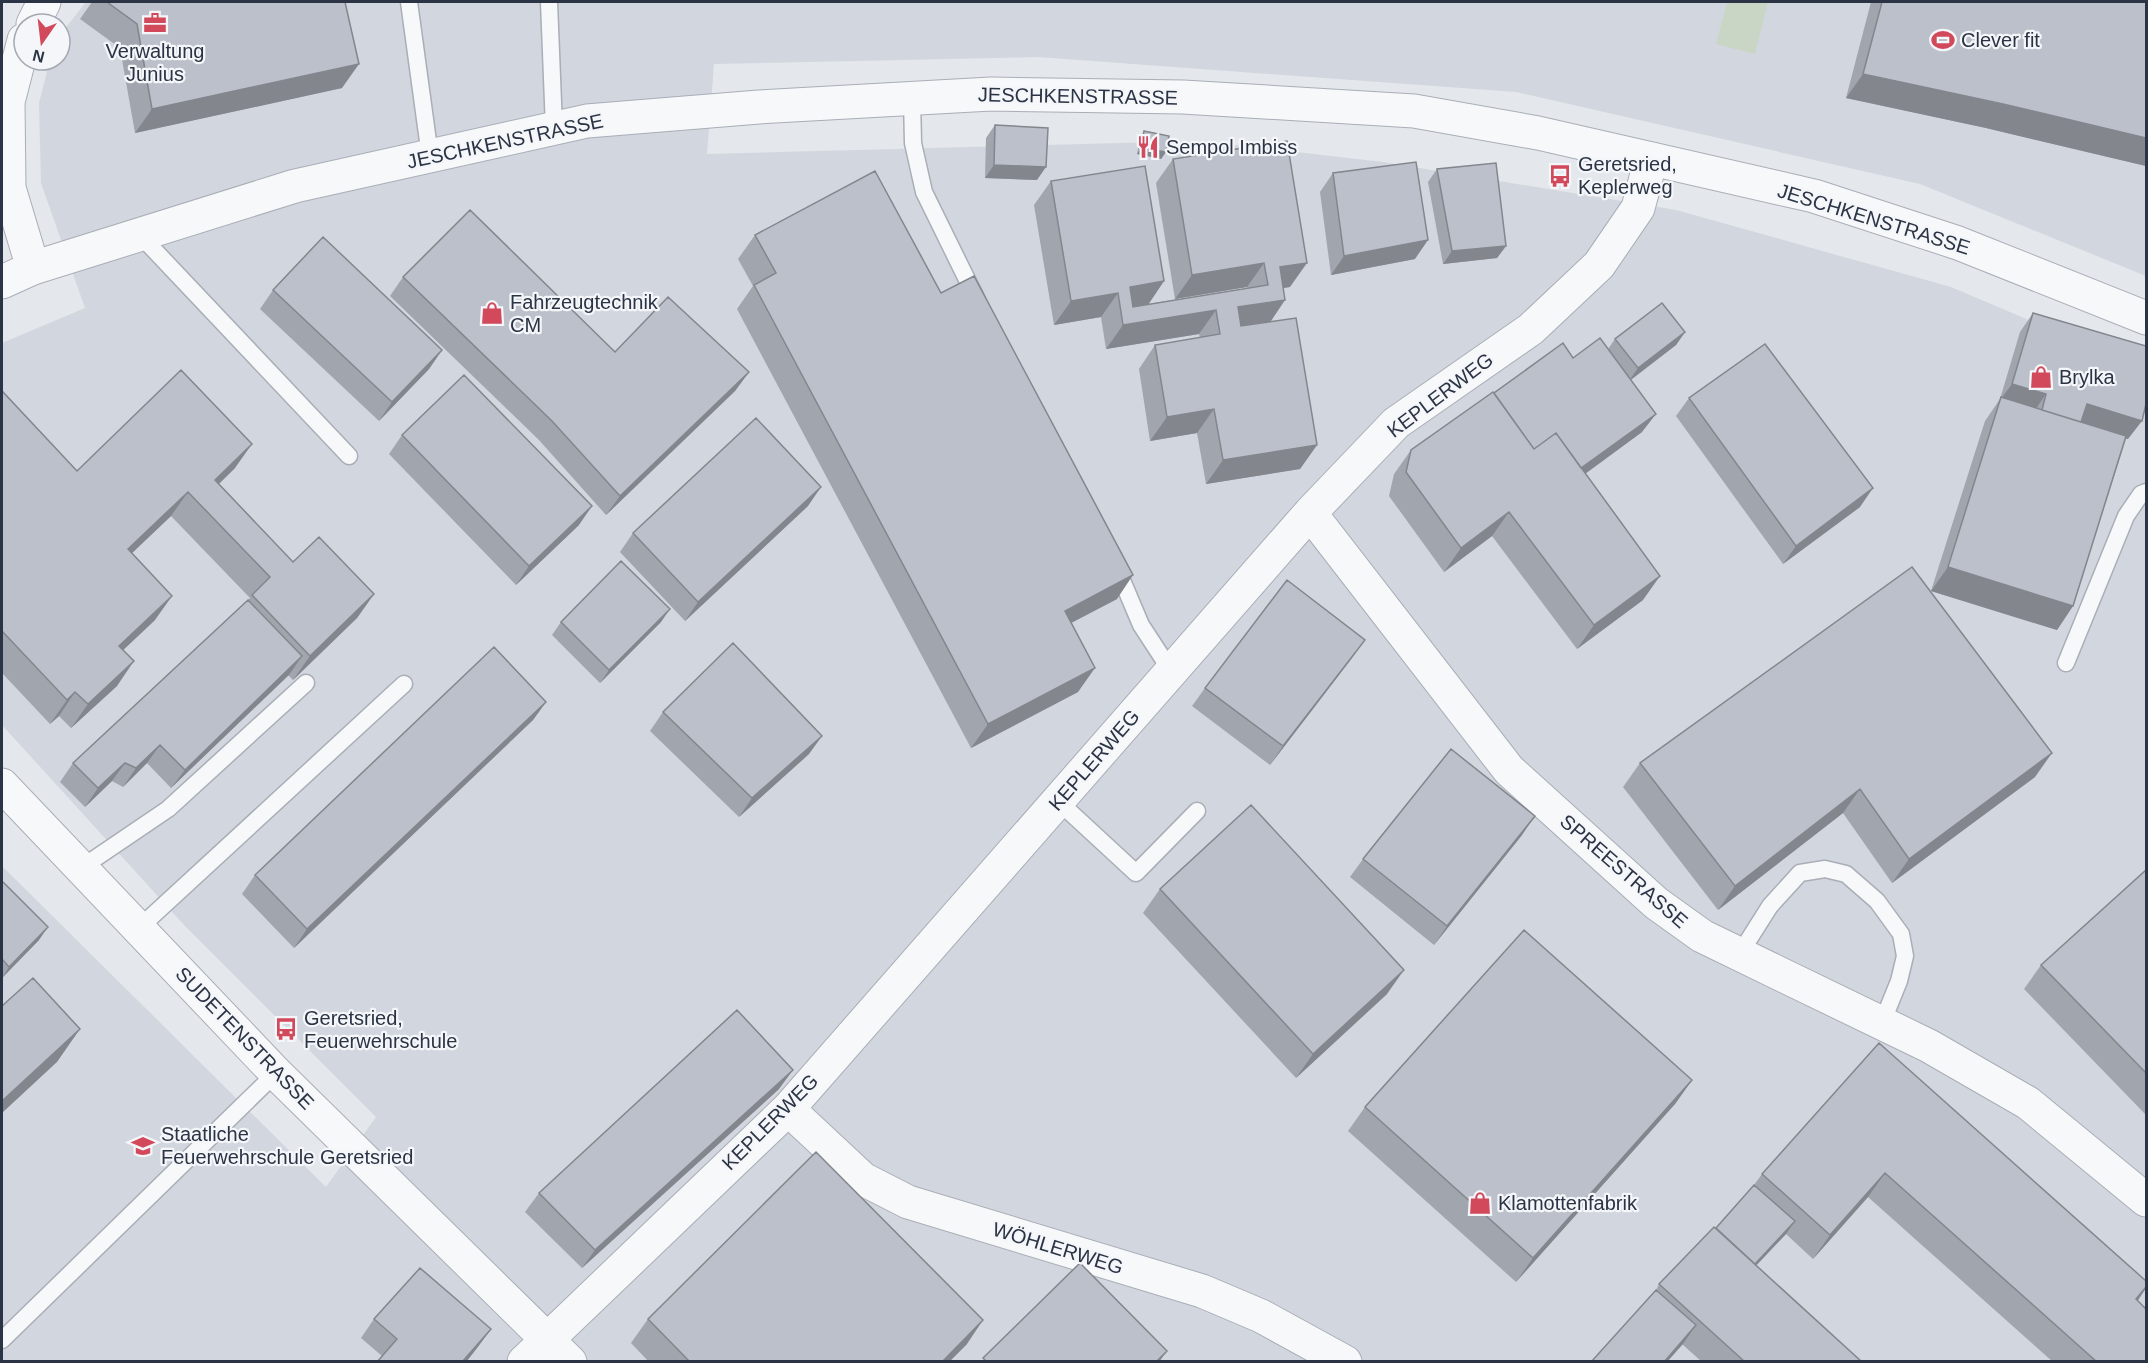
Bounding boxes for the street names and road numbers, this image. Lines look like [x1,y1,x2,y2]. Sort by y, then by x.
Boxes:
street label: JESCHKENSTRASSE [978,83,1178,109]
street label: JESCHKENSTRASSE [405,109,605,173]
street label: JESCHKENSTRASSE [1775,179,1973,259]
street label: KEPLERWEG [1383,348,1497,442]
street label: KEPLERWEG [1044,705,1144,815]
street label: SPREESTRASSE [1556,810,1692,932]
street label: SUDETENSTRASSE [171,962,319,1114]
street label: KEPLERWEG [718,1070,822,1174]
street label: WÖHLERWEG [990,1218,1126,1278]

